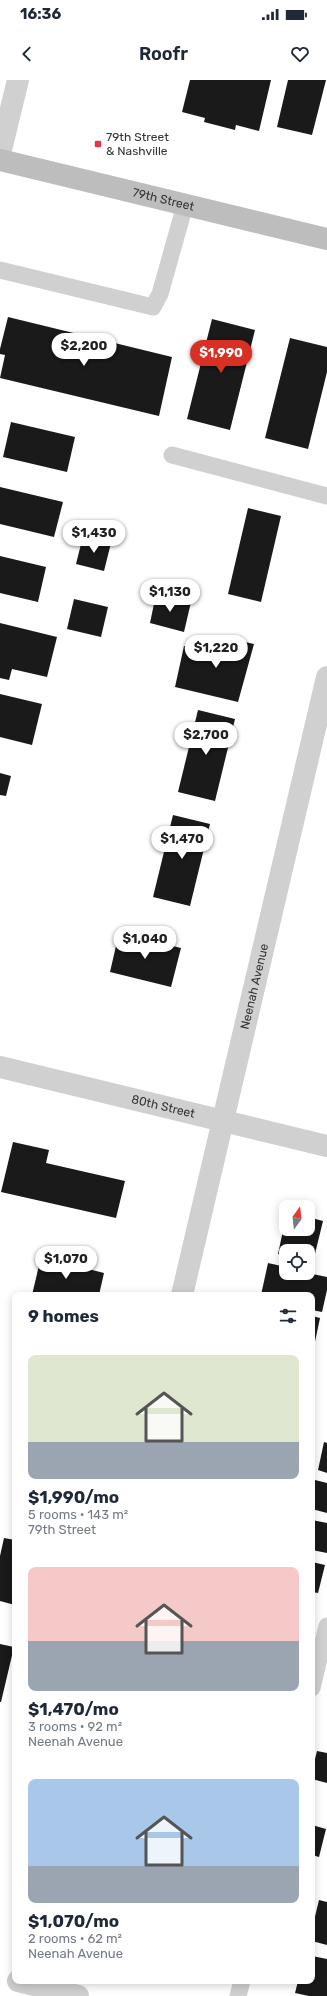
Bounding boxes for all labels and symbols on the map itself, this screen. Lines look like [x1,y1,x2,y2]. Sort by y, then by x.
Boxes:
place label: 79th Street & Nashville [106,130,169,158]
marker: 79th Street & Nashville [93,139,103,149]
street label: 79th Street [131,185,196,214]
pin: $2,200 [51,333,117,367]
pin: $1,990 [188,340,254,374]
pin: $1,430 [61,520,127,554]
pin: $1,130 [137,579,203,613]
pin: $1,220 [183,635,249,669]
pin: $2,700 [173,722,239,756]
pin: $1,470 [149,826,215,860]
pin: $1,040 [112,926,178,960]
street label: Neenah Avenue [238,942,271,1031]
street label: 80th Street [130,1092,197,1121]
north arrow [279,1200,315,1236]
pin: $1,070 [33,1246,99,1280]

